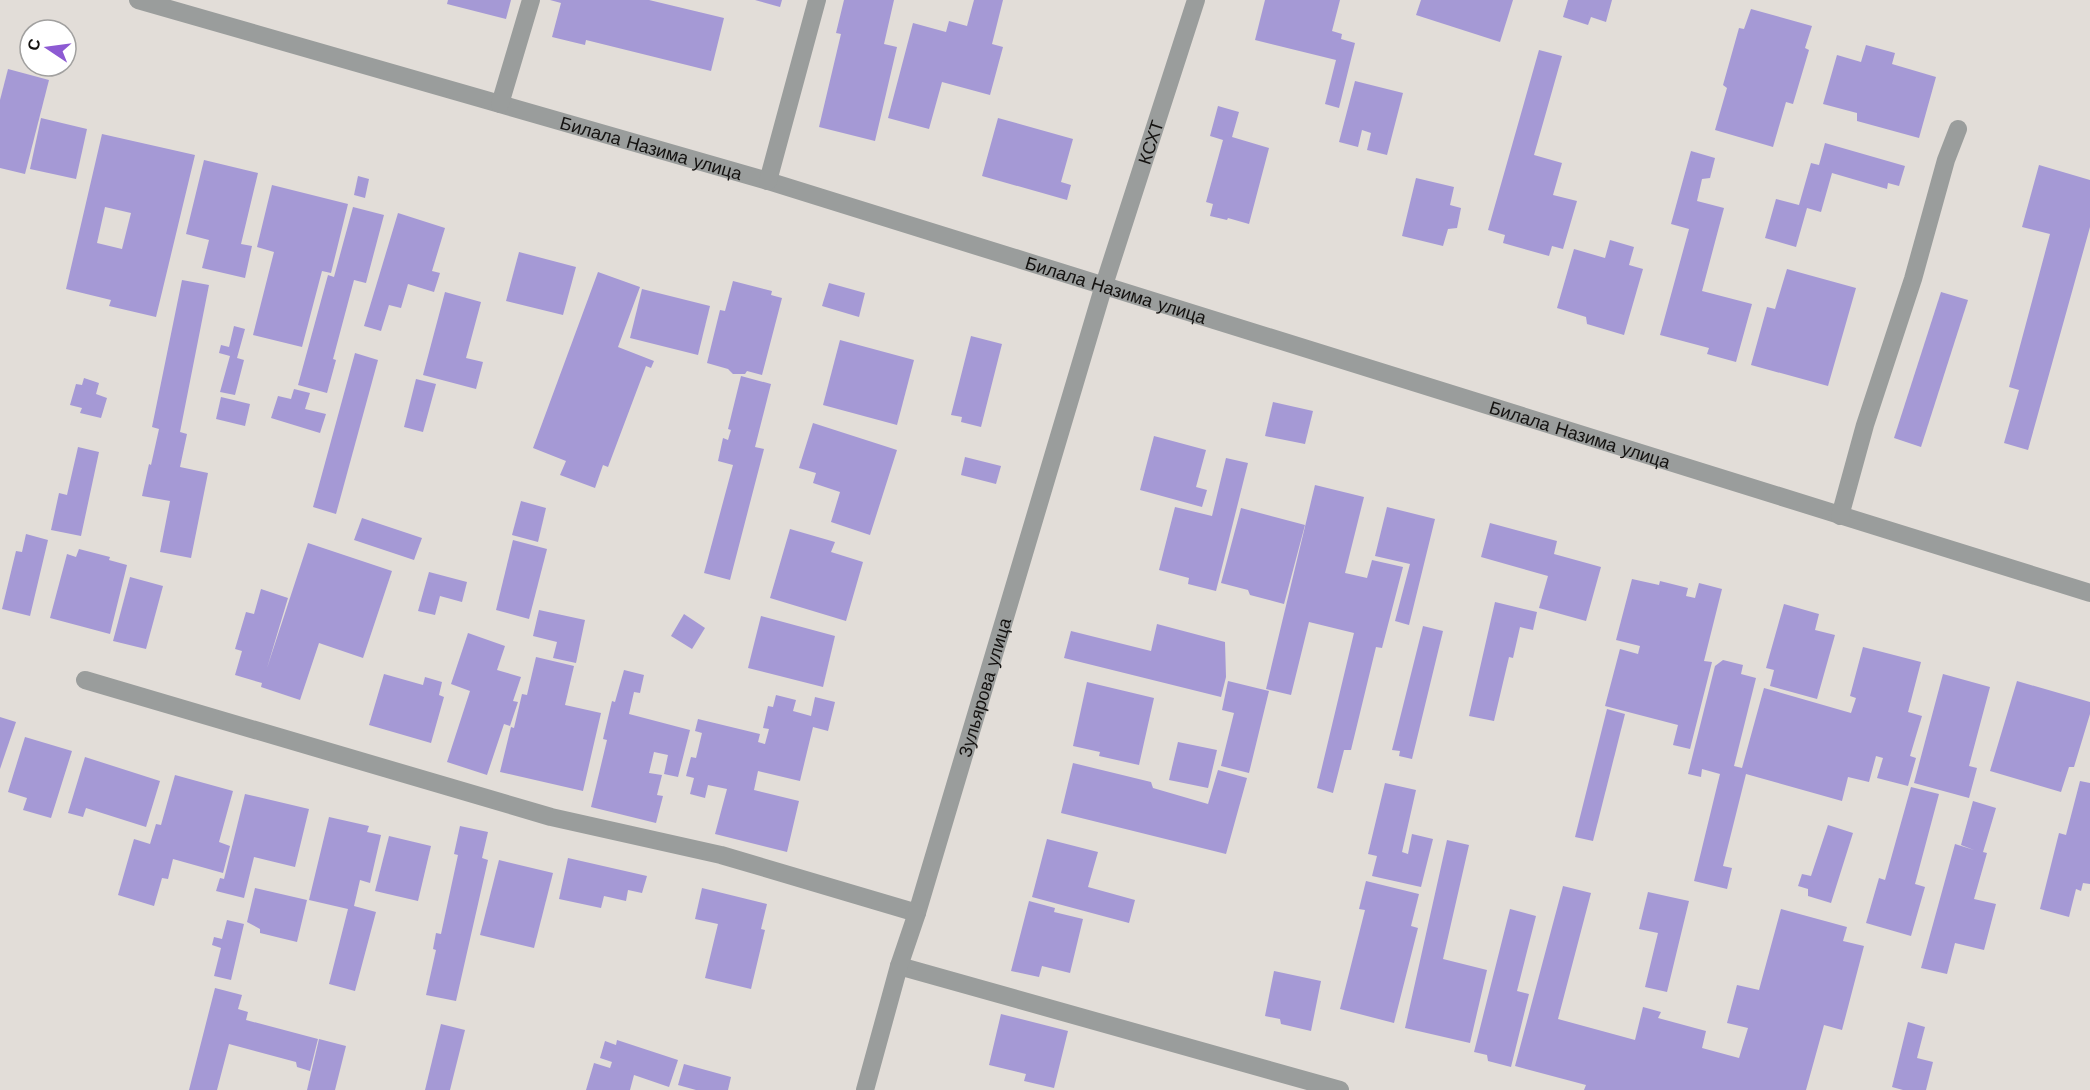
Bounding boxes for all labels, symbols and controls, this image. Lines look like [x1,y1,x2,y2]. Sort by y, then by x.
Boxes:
north arrow [18,18,78,78]
text: С [23,37,45,53]
street label: Билала Назима улица [558,111,746,184]
street label: КСХТ [1133,117,1167,167]
street label: Билала Назима улица [1023,251,1210,328]
street label: Билала Назима улица [1487,396,1674,472]
street label: Зульярова улица [954,614,1015,759]

